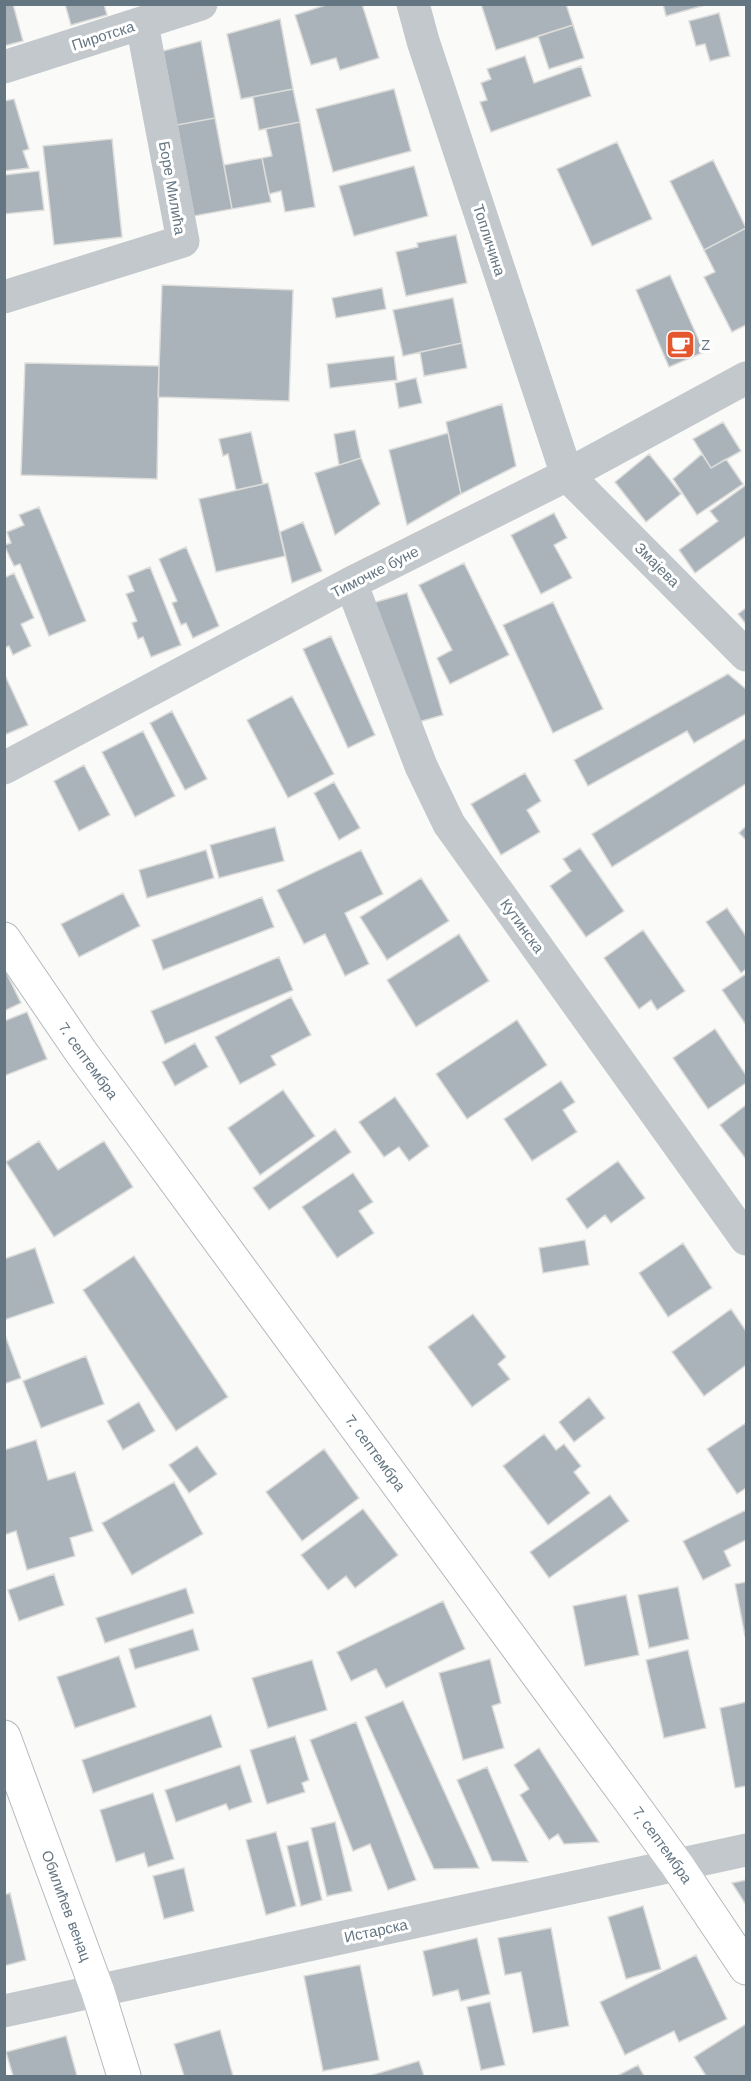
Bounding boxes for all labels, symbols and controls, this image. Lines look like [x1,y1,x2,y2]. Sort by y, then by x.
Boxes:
street label: Пиротска [69,17,137,55]
street label: Боре Милића [155,140,189,237]
street label: Топличина [469,202,509,279]
cafe icon: Z [664,329,696,361]
place label: Z [701,336,710,354]
street label: Змајева [631,539,683,591]
street label: Тимочке буне [328,542,422,602]
street label: Кутинска [496,895,548,957]
street label: 7. септембра [54,1019,122,1103]
street label: 7. септембра [341,1411,410,1495]
street label: 7. септембра [628,1803,696,1888]
street label: Обилићев венац [38,1848,95,1964]
street label: Истарска [343,1915,410,1946]

